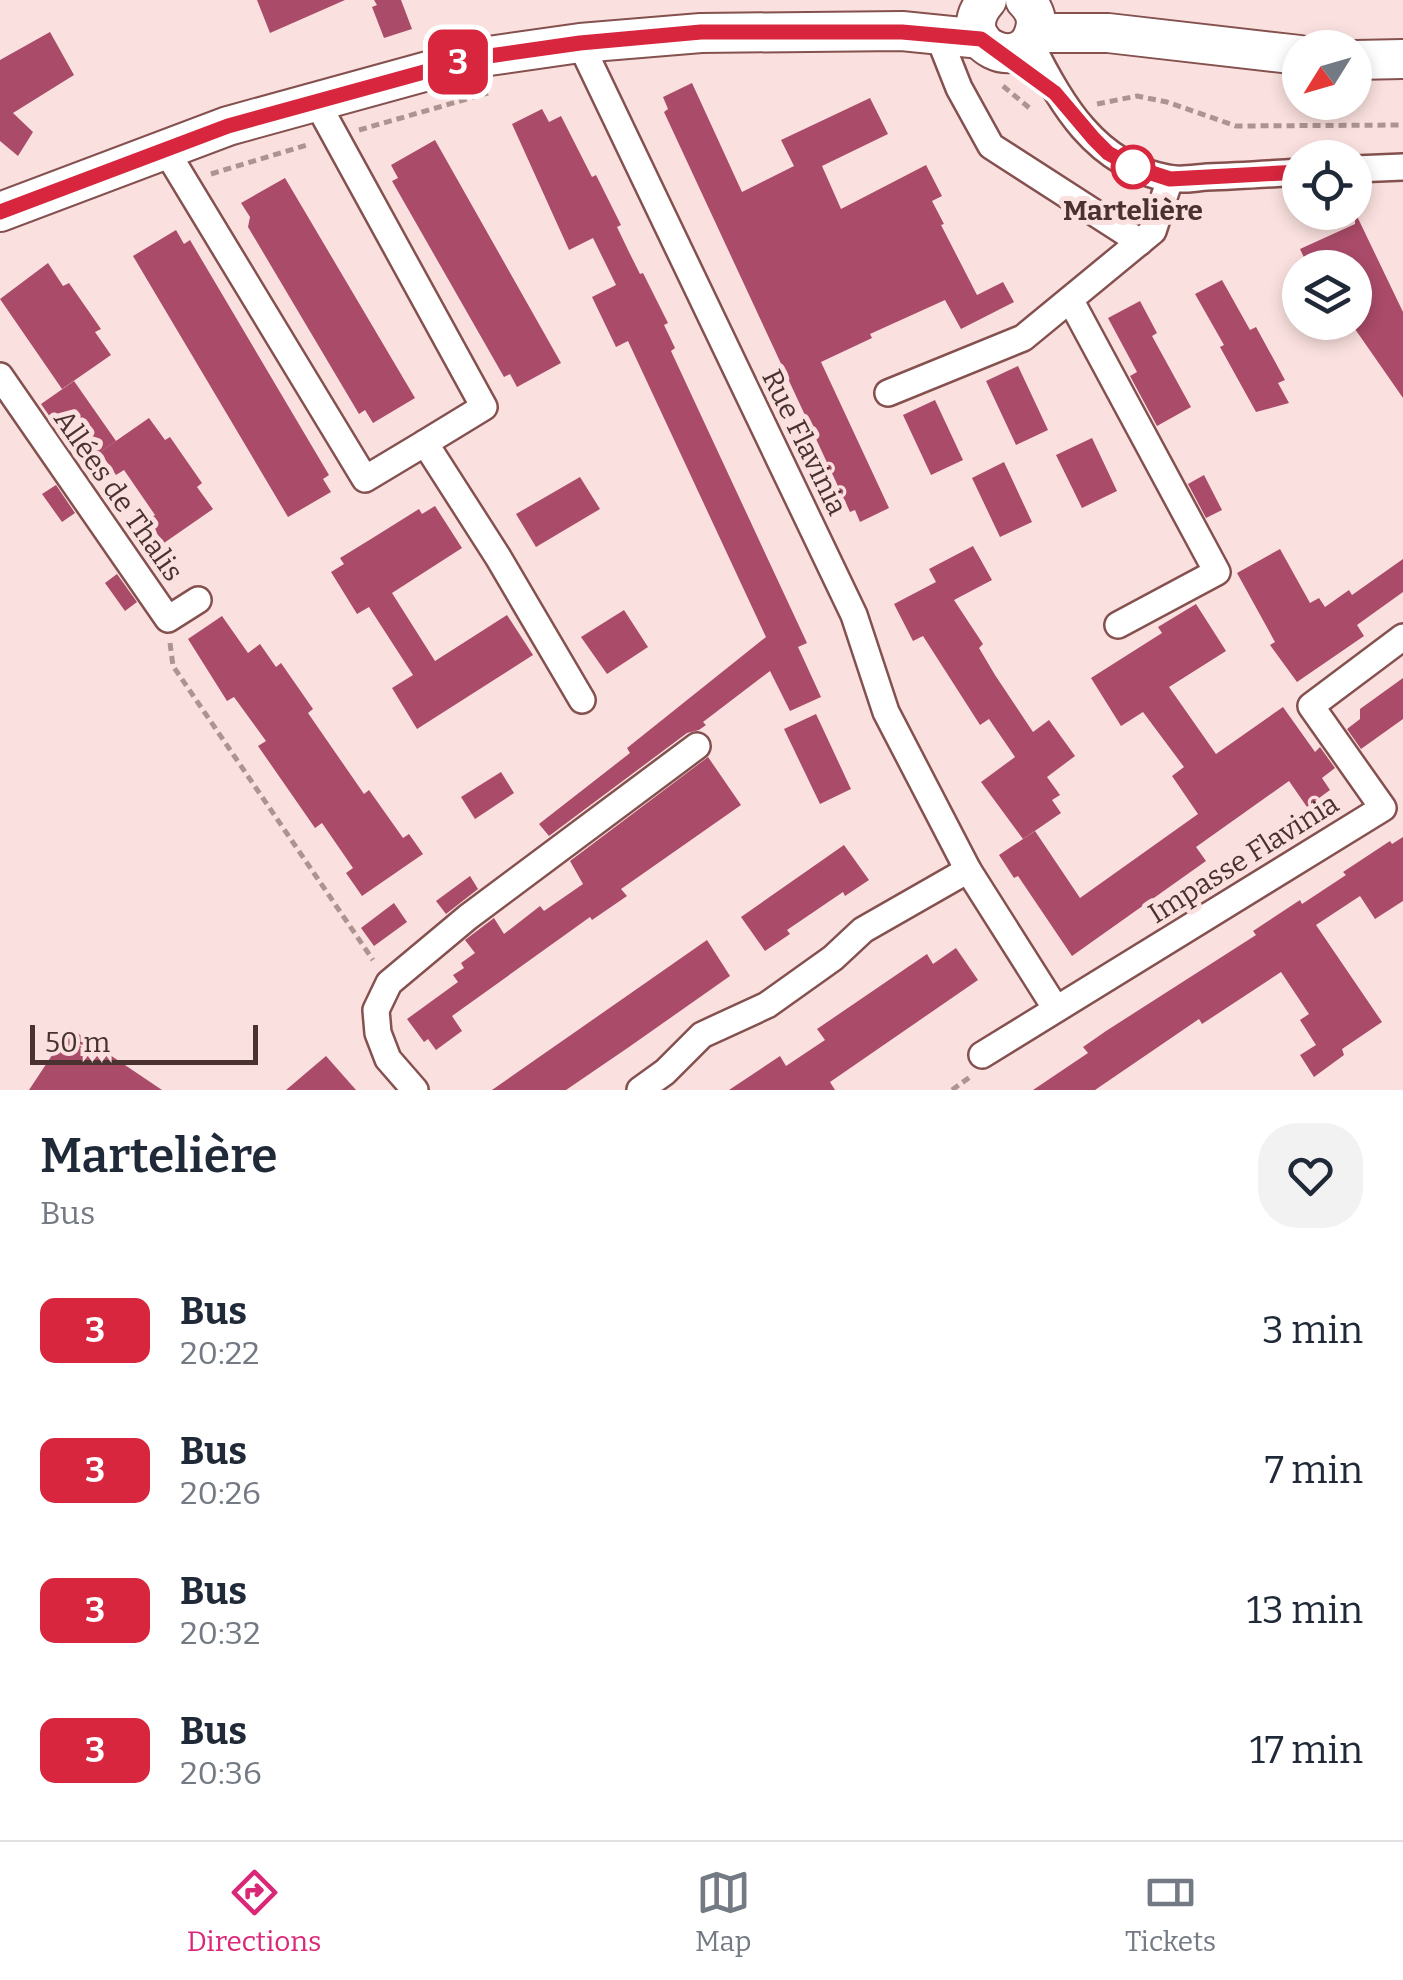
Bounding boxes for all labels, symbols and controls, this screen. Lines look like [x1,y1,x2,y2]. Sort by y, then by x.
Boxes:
line badge: 3 [426,30,490,94]
north arrow [1282,30,1372,120]
map controls [1282,30,1372,340]
text: 3 [448,41,468,83]
button: locate [1282,140,1372,230]
marker: Martelière [1112,146,1154,188]
place label: Martelière [1063,194,1203,227]
button: layers [1282,250,1372,340]
street label: Rue Flavinia [755,364,854,520]
street label: Allées de Thalis [47,403,190,587]
street label: Impasse Flavinia [1142,787,1344,930]
scale bar [30,1020,258,1064]
text: 50 m [45,1026,110,1059]
button: heart [1258,1123,1363,1228]
text: Martelière [40,1127,278,1185]
text: Bus [40,1194,95,1232]
text: Bus [180,1288,247,1334]
text: 3 min [1262,1307,1363,1353]
text: 3 [85,1309,105,1351]
text: 20:22 [180,1334,260,1372]
text: Bus [180,1428,247,1474]
text: 7 min [1265,1447,1363,1493]
text: 3 [85,1449,105,1491]
text: 20:26 [180,1474,261,1512]
text: Bus [180,1568,247,1614]
text: 13 min [1247,1587,1363,1633]
text: 3 [85,1589,105,1631]
text: 20:32 [180,1614,260,1652]
text: Bus [180,1708,247,1754]
text: 17 min [1250,1727,1363,1773]
text: 3 [85,1729,105,1771]
text: 20:36 [180,1754,262,1792]
tab: Directions [187,1865,321,1958]
tab: Map [695,1865,751,1958]
tab: Tickets [1125,1865,1216,1958]

